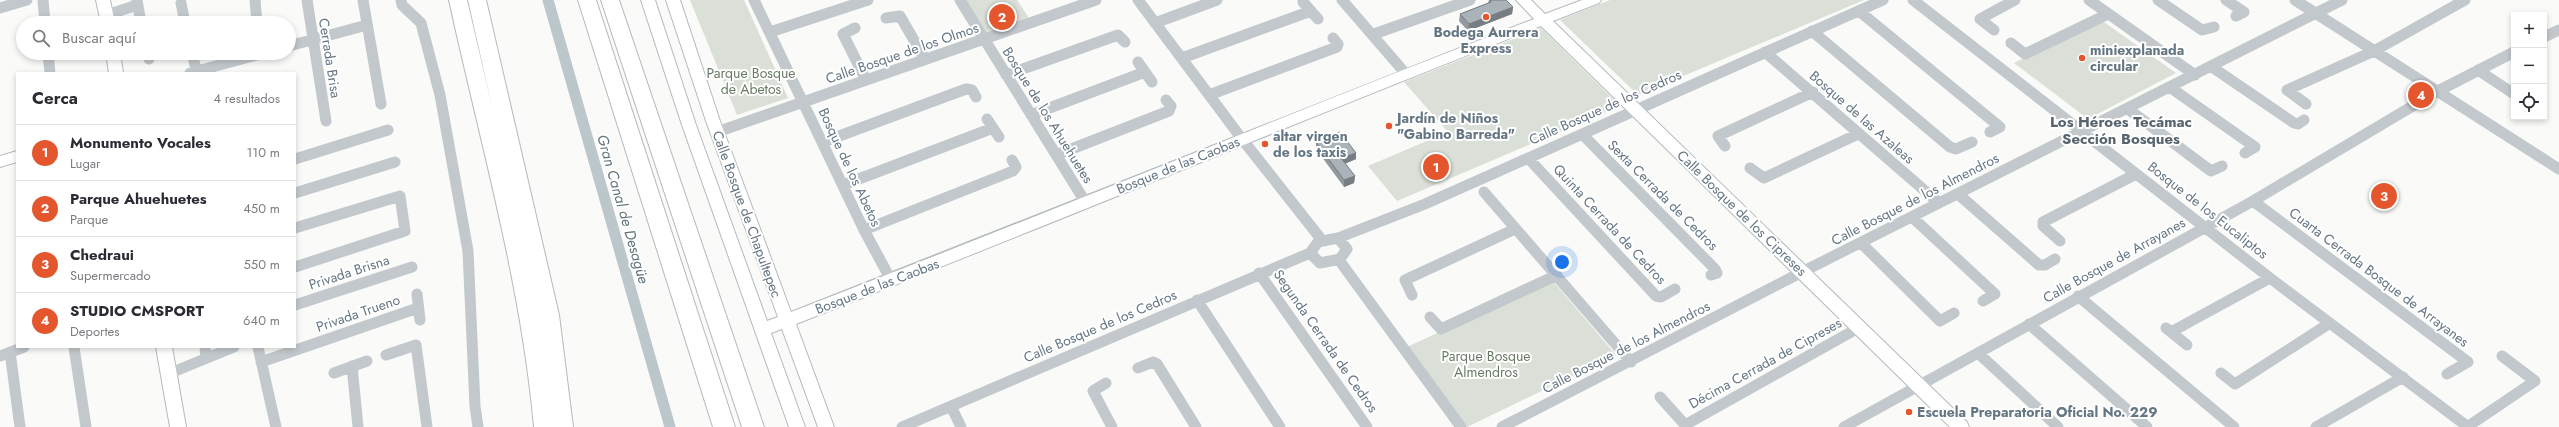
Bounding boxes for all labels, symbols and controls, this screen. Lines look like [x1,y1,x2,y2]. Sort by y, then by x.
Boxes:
pin: 2 [989,2,1015,32]
marker: Bodega Aurrera Express [1481,12,1491,22]
map controls [2511,12,2547,120]
button: + [2511,12,2547,48]
search box [16,16,296,60]
street label: Cerrada Brisa [314,17,346,99]
street label: Calle Bosque de los Olmos [823,17,982,89]
place label: Bodega Aurrera Express [1433,22,1539,58]
icon: search [30,27,52,49]
text: Buscar aquí [62,27,136,49]
place label: miniexplanada circular [2090,40,2184,76]
street label: Bosque de los Ahuehuetes [998,43,1098,187]
button: − [2511,48,2547,84]
marker: miniexplanada circular [2077,53,2087,63]
park label: Parque Bosque de Abetos [707,63,795,99]
street label: Calle Bosque de los Cedros [1526,64,1685,150]
street label: Bosque de las Azaleas [1805,66,1919,168]
pin: 4 [2408,80,2434,110]
button: locate [2511,84,2547,120]
text: Cerca [32,86,78,110]
text: 4 resultados [213,89,280,108]
street label: Bosque de los Abetos [814,104,886,230]
place label: Jardín de Niños "Gabino Barreda" [1394,108,1515,144]
district label: Los Héroes Tecámac Sección Bosques [2050,111,2192,150]
marker: Jardín de Niños "Gabino Barreda" [1384,121,1394,131]
place label: altar virgen de los taxis [1273,126,1348,162]
street label: Calle Bosque de Chapultepec [707,128,787,300]
street label: Bosque de las Caobas [1113,131,1243,199]
text: Monumento Vocales [70,132,211,154]
water label: Gran Canal de Desagüe [591,132,655,287]
street label: Sexta Cerrada de Cedros [1603,135,1723,255]
marker: altar virgen de los taxis [1260,139,1270,149]
text: 1 [42,143,48,162]
text: 110 m [246,143,280,162]
street label: Calle Bosque de los Cipreses [1673,146,1812,281]
street label: Calle Bosque de los Almendros [1828,148,2003,250]
pin: 1 [1423,152,1449,182]
text: Lugar [70,154,101,173]
street label: Bosque de los Eucaliptos [2144,157,2273,264]
street label: Quinta Cerrada de Cedros [1549,159,1671,289]
pin: 3 [2371,181,2397,211]
text: Parque Ahuehuetes [70,188,207,210]
text: 2 [41,199,49,218]
text: 450 m [243,199,280,218]
street label: Cuarta Cerrada Bosque de Arrayanes [2285,203,2473,352]
text: Parque [70,210,108,229]
street label: Calle Bosque de Arrayanes [2039,212,2189,308]
text: Chedraui [70,244,134,266]
street label: Privada Brisna [306,250,392,294]
your location [1552,252,1572,272]
street label: Bosque de las Caobas [812,253,942,319]
text: 3 [41,255,49,274]
text: 550 m [243,255,280,274]
street label: Segunda Cerrada de Cedros [1269,265,1383,417]
text: Supermercado [70,266,151,285]
street label: Calle Bosque de los Cedros [1020,284,1180,367]
street label: Privada Trueno [313,289,403,337]
street label: Calle Bosque de los Almendros [1539,296,1714,398]
text: STUDIO CMSPORT [70,300,204,322]
text: 4 [40,311,50,330]
text: 640 m [243,311,280,330]
street label: Décima Cerrada de Cipreses [1685,312,1845,413]
text: Deportes [70,322,120,341]
park label: Parque Bosque Almendros [1442,346,1530,382]
place label: Escuela Preparatoria Oficial No. 229 [1917,402,2158,422]
marker: Escuela Preparatoria Oficial No. 229 [1904,407,1914,417]

